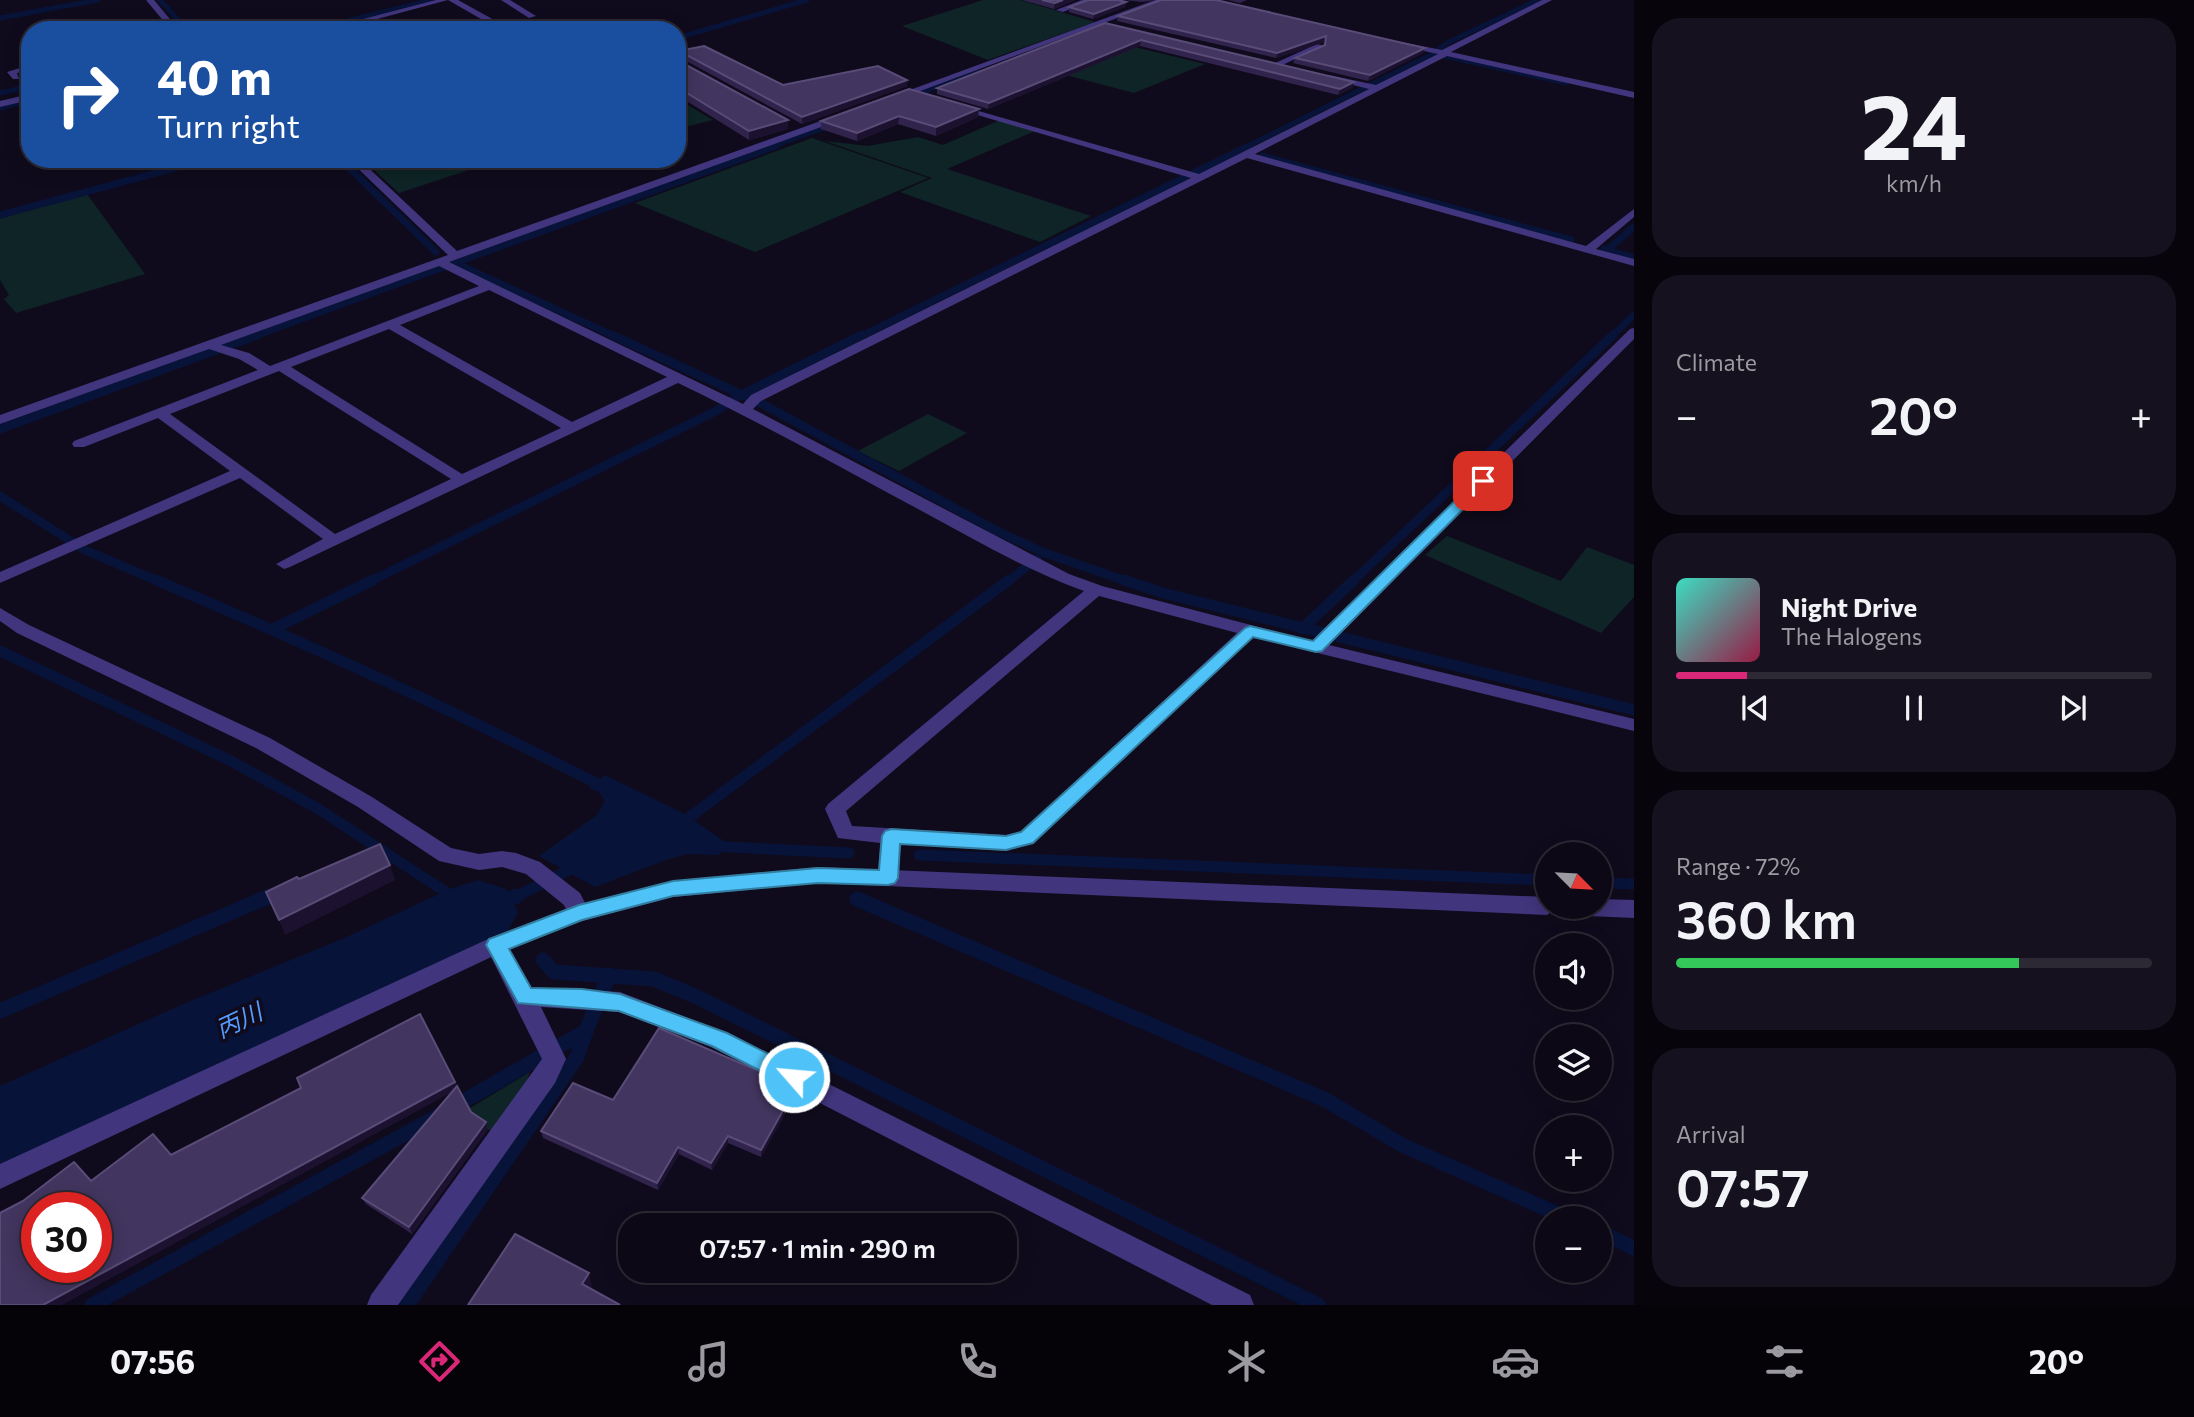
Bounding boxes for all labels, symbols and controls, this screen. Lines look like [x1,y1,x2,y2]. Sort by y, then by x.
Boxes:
text: 40 m [157,45,272,105]
icon: right [42,49,133,140]
text: 24 [1861,67,1967,179]
text: Turn right [157,105,300,145]
text: km/h [1886,169,1942,197]
text: Climate [1676,348,1757,376]
text: 20° [1869,382,1958,446]
text: − [1676,391,1698,438]
text: + [2130,391,2152,438]
pin [1453,451,1513,511]
icon: arrive [1464,462,1502,500]
text: Night Drive [1781,591,1917,622]
text: The Halogens [1781,622,1922,650]
icon: previous [1736,689,1774,727]
icon: pause [1895,689,1933,727]
icon: next [2054,689,2092,727]
north arrow [1535,842,1612,919]
map controls [1535,842,1612,1283]
text: Range · 72% [1676,852,1800,880]
text: 360 km [1676,886,1857,950]
button: sound [1535,933,1612,1010]
water label: 丙川 [210,995,269,1043]
button: layers [1535,1024,1612,1101]
position arrow [757,1040,831,1114]
button: + [1535,1115,1612,1192]
text: Arrival [1676,1120,1746,1148]
text: 07:57 [1676,1154,1810,1218]
speed limit sign: 30 [21,1192,112,1283]
button: − [1535,1206,1612,1283]
text: 07:57 · 1 min · 290 m [699,1232,936,1263]
icon: directions [415,1337,464,1386]
icon: music [684,1337,733,1386]
icon: phone [953,1337,1002,1386]
icon: climate [1222,1337,1271,1386]
icon: car [1491,1337,1540,1386]
icon: filters [1760,1337,1809,1386]
text: 07:56 [110,1341,195,1381]
text: 20° [2029,1341,2084,1381]

